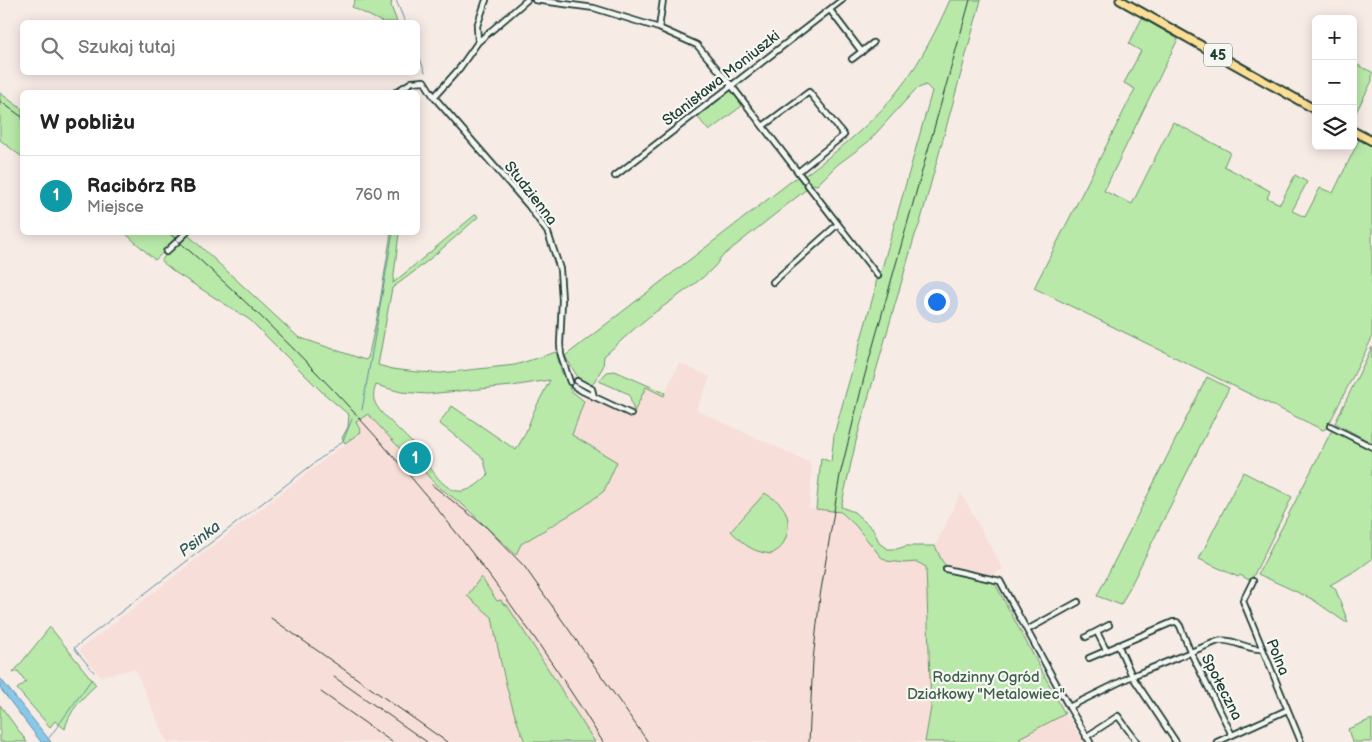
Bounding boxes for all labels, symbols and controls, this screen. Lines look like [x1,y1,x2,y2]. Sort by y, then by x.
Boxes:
map controls [1312,15,1357,150]
button: + [1312,15,1357,60]
search box [20,20,420,75]
street label: Stanisława Moniuszki [659,27,784,130]
icon: search [38,34,66,62]
text: Szukaj tutaj [78,36,175,59]
road number: 45 [1204,44,1232,66]
button: − [1312,60,1357,105]
button: layers [1312,105,1357,150]
text: W pobliżu [40,110,135,135]
street label: Studzienna [500,158,561,229]
text: Racibórz RB [87,175,196,198]
text: 1 [53,186,59,205]
text: 760 m [355,186,400,205]
text: Miejsce [87,198,144,217]
your location [924,289,950,315]
pin: 1 [399,439,431,477]
water label: Psinka [175,517,224,561]
street label: Polna [1262,636,1293,678]
street label: Społeczna [1197,651,1246,724]
park label: Rodzinny Ogród Działkowy "Metalowiec" [907,668,1065,704]

